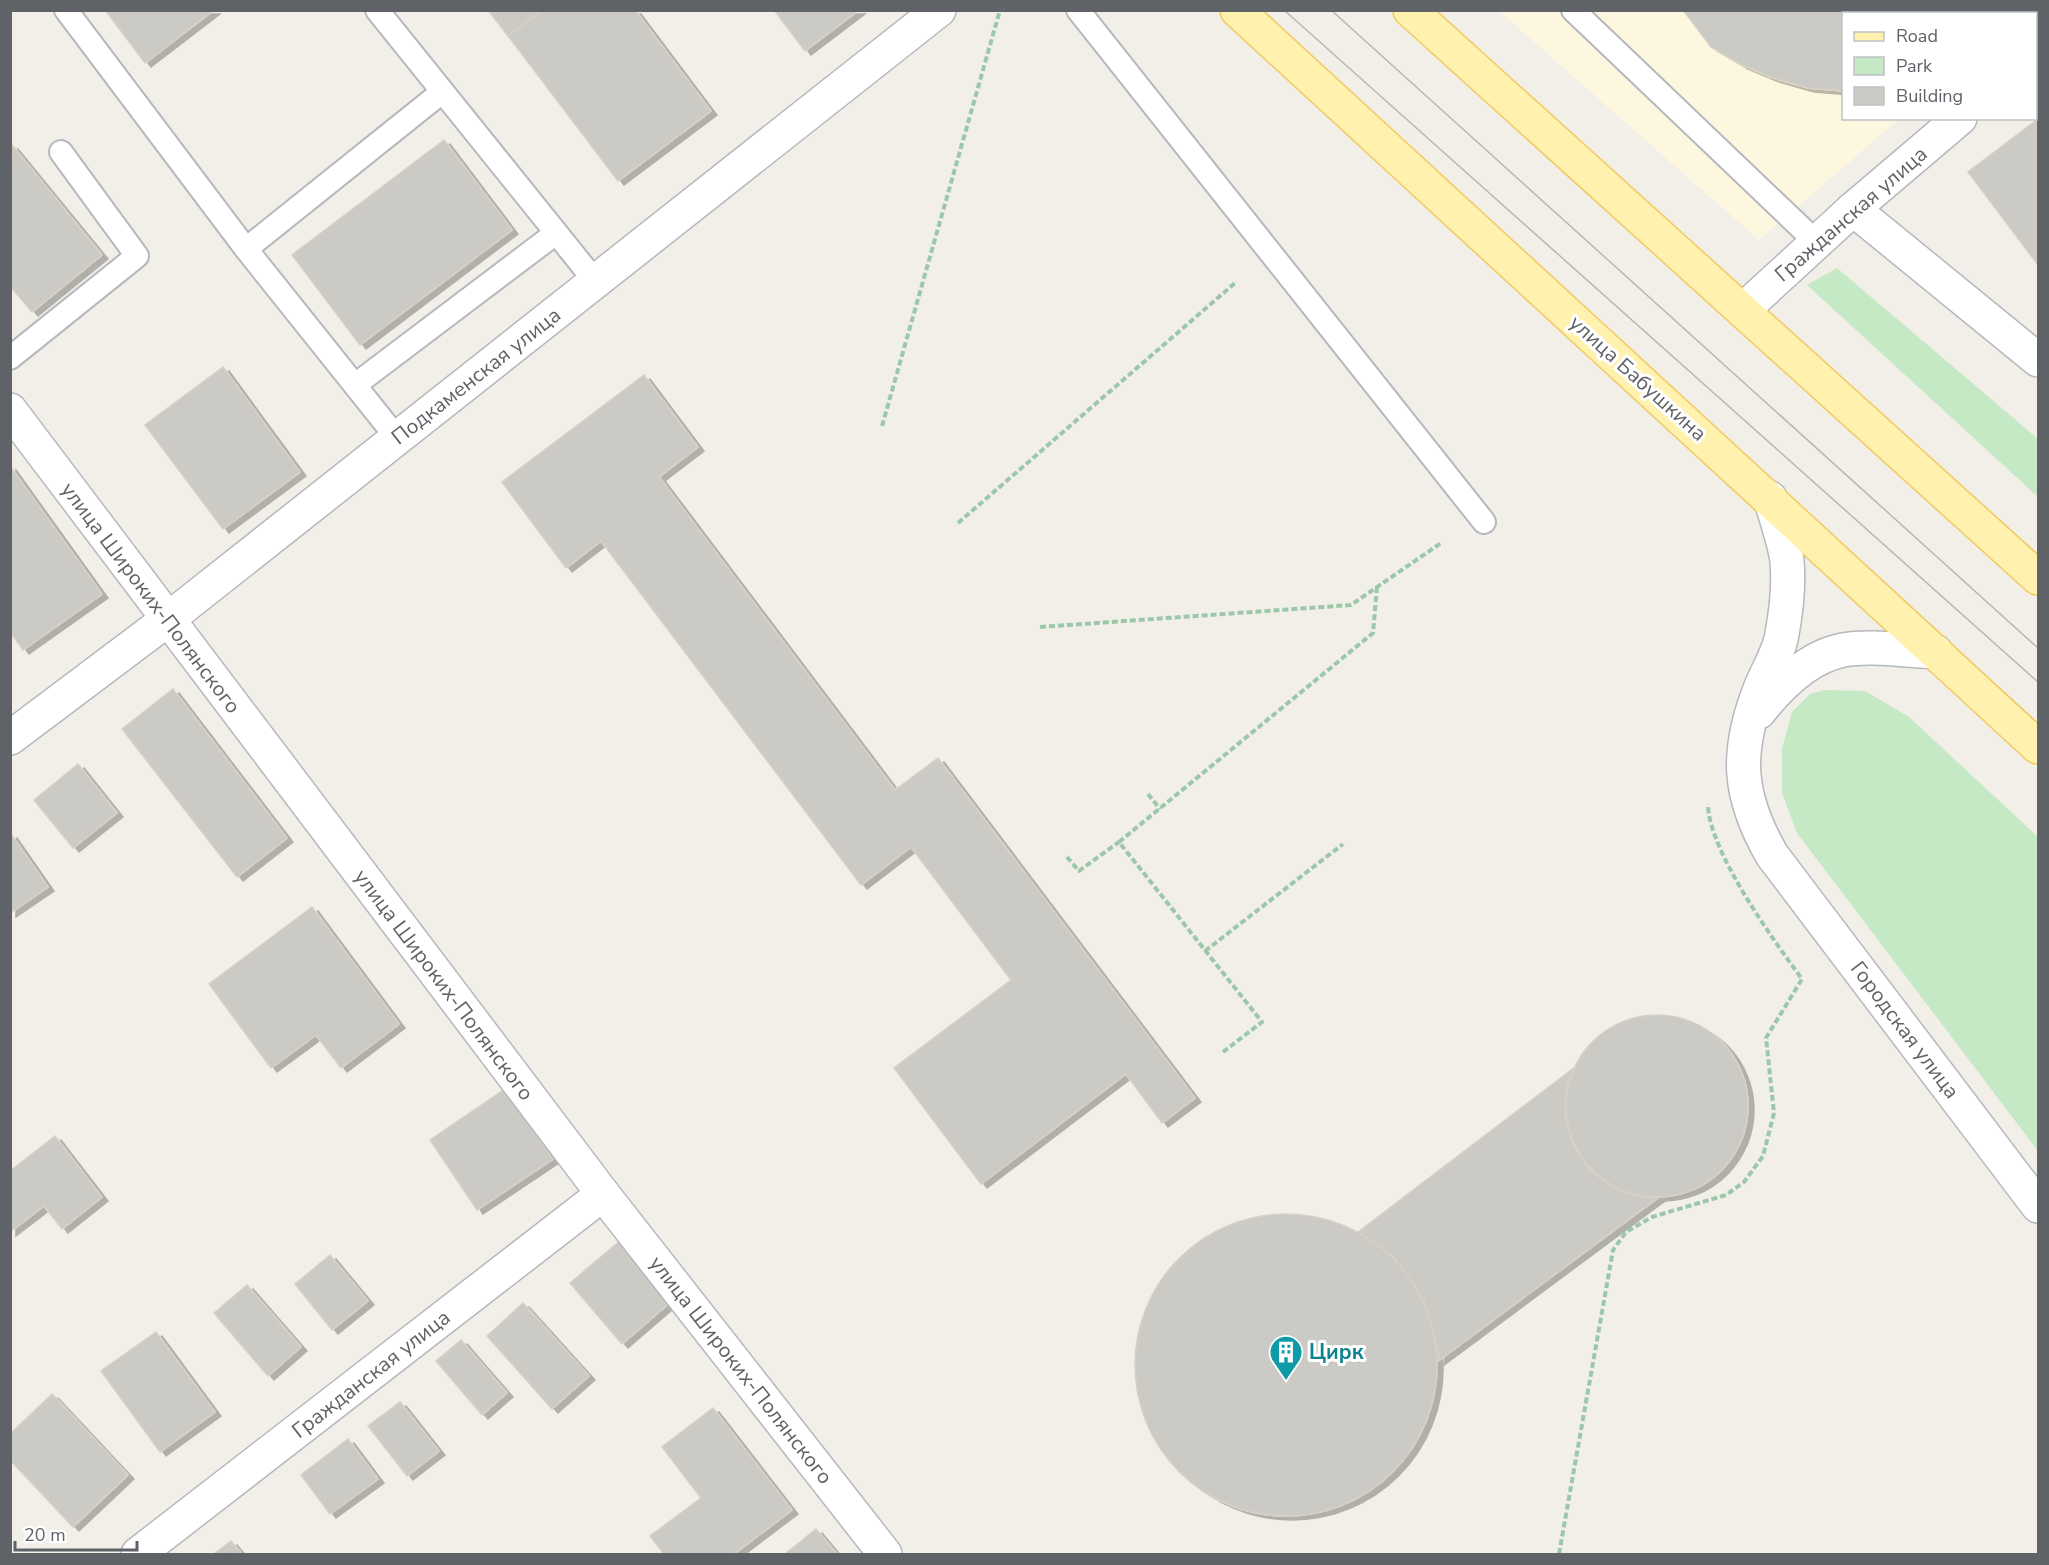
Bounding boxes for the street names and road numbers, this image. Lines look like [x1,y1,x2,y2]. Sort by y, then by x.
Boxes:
street label: Гражданская улица [1769,140,1933,288]
street label: Подкаменская улица [386,301,566,451]
street label: улица Бабушкина [1563,309,1713,447]
street label: улица Широких-Полянского [55,477,247,719]
street label: улица Широких-Полянского [348,864,540,1106]
street label: Городская улица [1844,956,1966,1104]
street label: улица Широких-Полянского [643,1250,839,1490]
street label: Гражданская улица [286,1303,456,1445]

